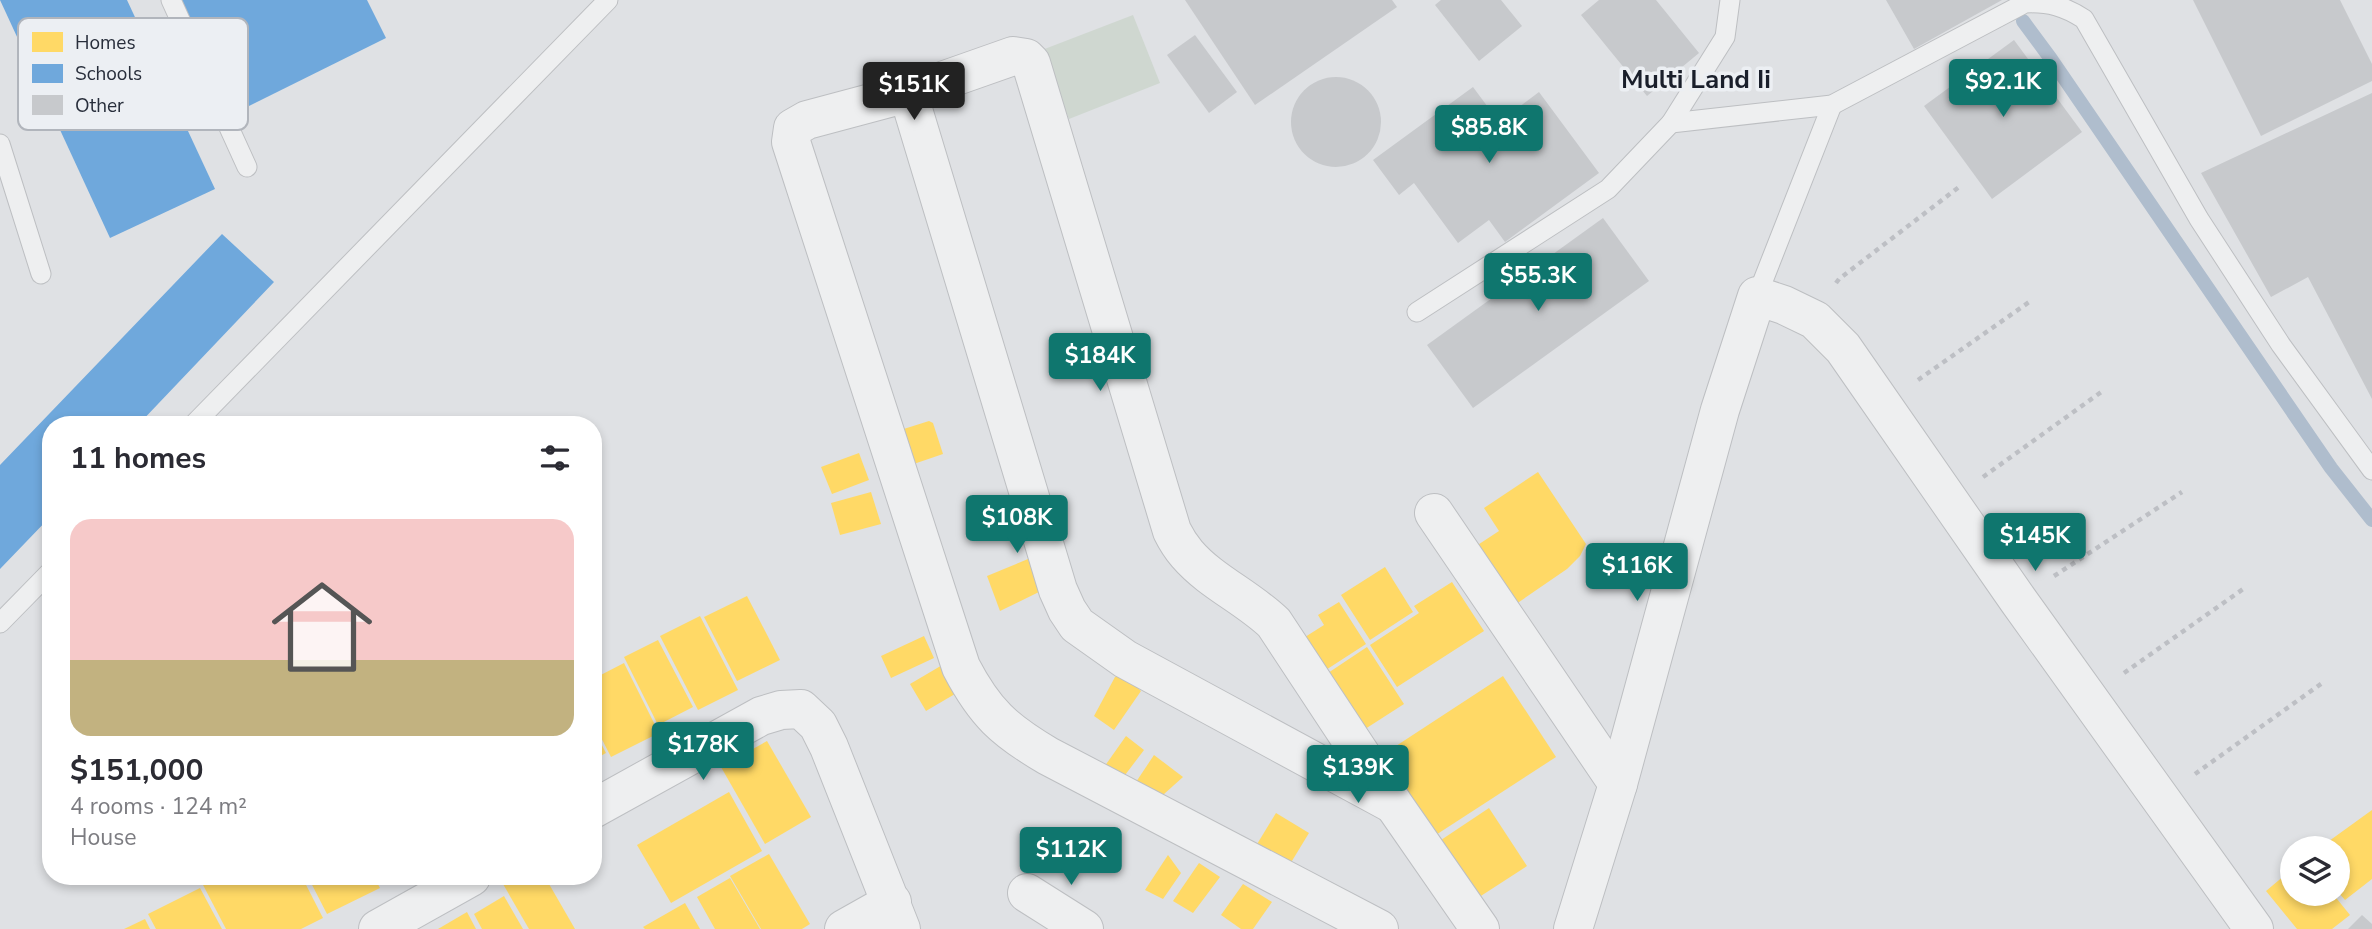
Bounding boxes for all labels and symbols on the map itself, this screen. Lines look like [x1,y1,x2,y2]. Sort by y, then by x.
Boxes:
legend [18,18,248,130]
text: Homes [75,30,136,56]
pin: $92.1K [1946,60,2060,119]
text: Schools [75,61,142,87]
pin: $151K [865,62,963,122]
district label: Multi Land Ii [1621,62,1771,97]
text: Other [75,93,124,119]
pin: $85.8K [1432,106,1546,165]
pin: $55.3K [1481,254,1595,313]
pin: $184K [1051,334,1149,393]
pin: $108K [968,496,1066,555]
pin: $145K [1986,514,2084,573]
pin: $116K [1588,544,1686,603]
pin: $178K [654,722,752,782]
pin: $139K [1309,746,1407,805]
pin: $112K [1022,828,1120,887]

